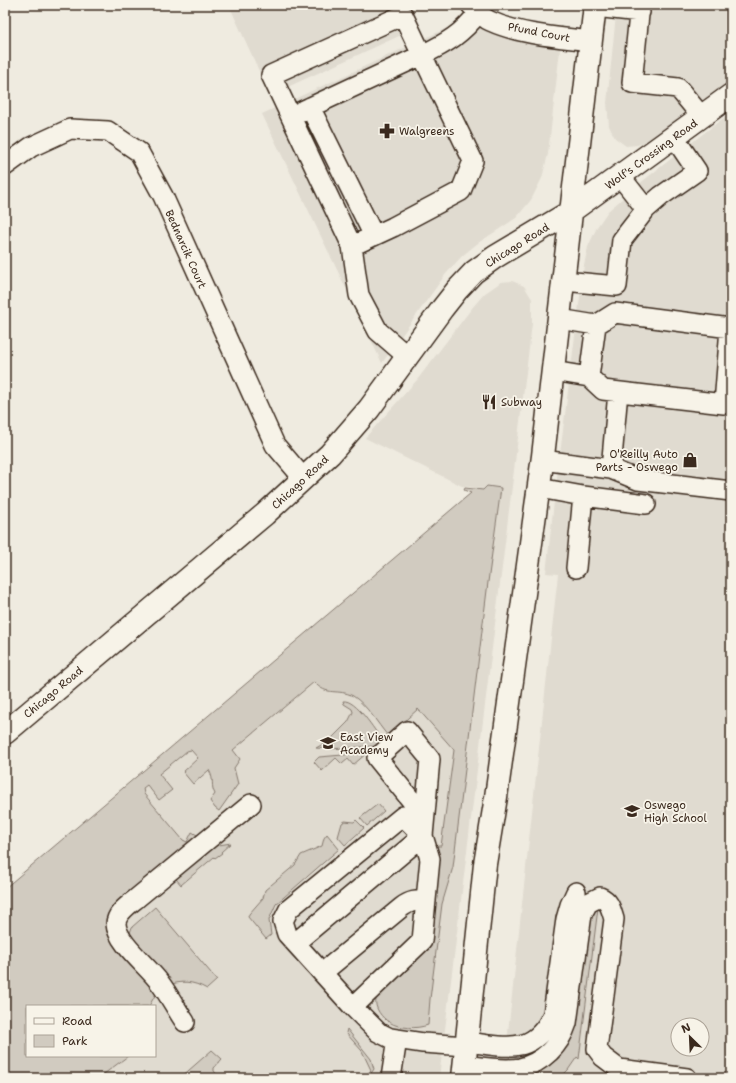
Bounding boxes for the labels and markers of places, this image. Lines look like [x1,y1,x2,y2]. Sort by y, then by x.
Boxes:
pharmacy icon: Walgreens [378,122,396,140]
place label: Walgreens [399,124,455,139]
restaurant icon: Subway [480,393,498,411]
place label: Subway [501,395,542,410]
place label: O'Reilly Auto Parts - Oswego [596,447,678,475]
shop icon: O'Reilly Auto Parts - Oswego [681,451,699,469]
place label: East View Academy [340,730,394,758]
school or university icon: East View Academy [319,734,337,752]
place label: Oswego High School [644,798,708,826]
school or university icon: Oswego High School [623,802,641,820]

